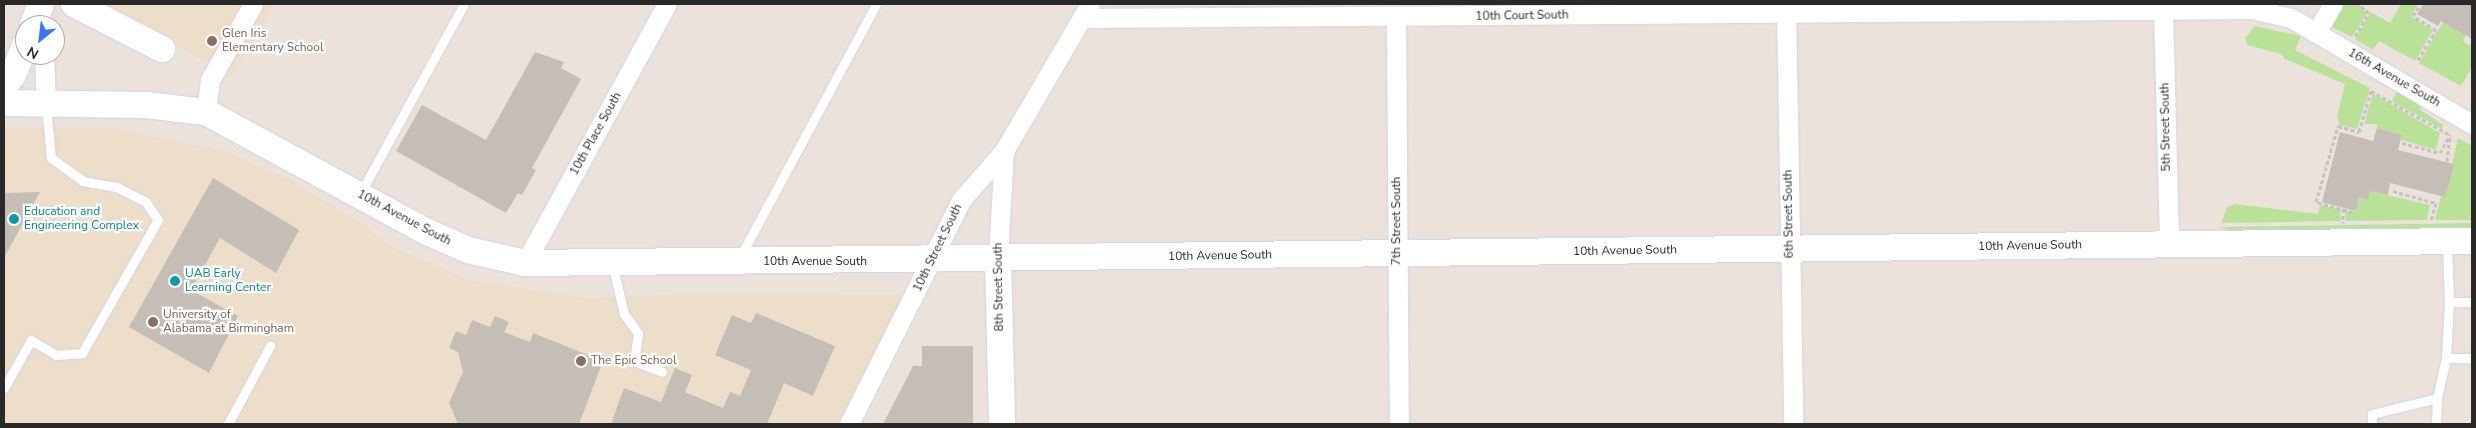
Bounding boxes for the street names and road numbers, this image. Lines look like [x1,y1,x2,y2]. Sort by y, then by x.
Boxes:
street label: 10th Court South [1475,8,1569,24]
street label: 16th Avenue South [2345,46,2443,110]
street label: 5th Street South [2158,82,2174,172]
street label: 10th Place South [567,90,625,178]
street label: 6th Street South [1781,169,1797,259]
street label: 7th Street South [1390,177,1404,265]
street label: 10th Avenue South [355,187,453,249]
street label: 10th Street South [910,202,966,294]
street label: 10th Avenue South [1978,238,2082,254]
street label: 8th Street South [991,242,1007,332]
street label: 10th Avenue South [1573,243,1677,259]
street label: 10th Avenue South [1168,248,1272,264]
street label: 10th Avenue South [763,255,867,269]

